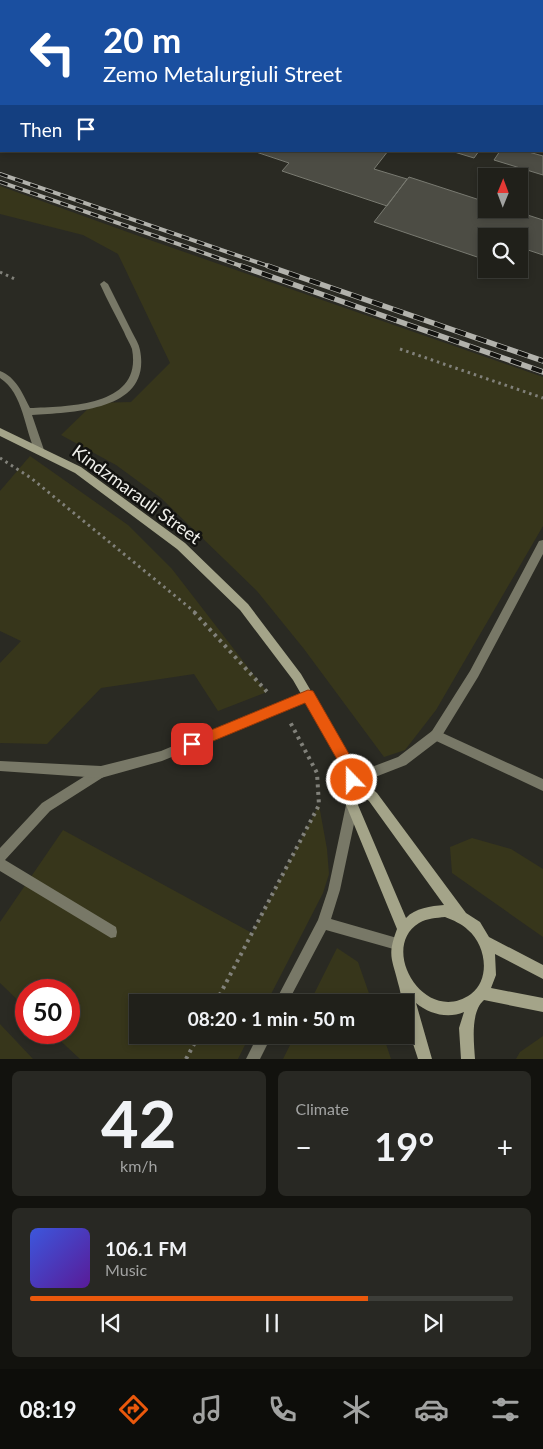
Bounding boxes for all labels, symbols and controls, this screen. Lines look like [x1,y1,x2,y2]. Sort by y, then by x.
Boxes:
text: 20 m [103,18,181,60]
icon: left [20,20,85,85]
text: Zemo Metalurgiuli Street [103,60,342,87]
icon: arrive [72,115,100,143]
text: Then [20,118,62,141]
north arrow [478,168,528,218]
map controls [478,168,528,278]
button: search [478,228,528,278]
street label: Kindzmarauli Street [68,440,206,549]
pin [171,723,213,765]
icon: arrive [178,730,206,758]
position arrow [325,753,377,805]
speed limit sign: 50 [15,979,80,1044]
text: 08:20 · 1 min · 50 m [188,1007,355,1030]
text: 42 [101,1084,176,1162]
text: Climate [296,1099,349,1118]
text: 19° [374,1123,434,1169]
text: − [296,1130,312,1164]
text: + [497,1130,513,1164]
text: km/h [120,1156,157,1175]
text: 106.1 FM [105,1237,187,1260]
text: Music [105,1260,147,1279]
icon: previous [97,1309,125,1337]
icon: pause [258,1309,286,1337]
icon: next [419,1309,447,1337]
icon: directions [116,1392,151,1427]
icon: music [190,1392,225,1427]
icon: phone [265,1392,300,1427]
icon: climate [339,1392,374,1427]
icon: car [414,1392,449,1427]
icon: filters [488,1392,523,1427]
text: 08:19 [20,1396,76,1423]

